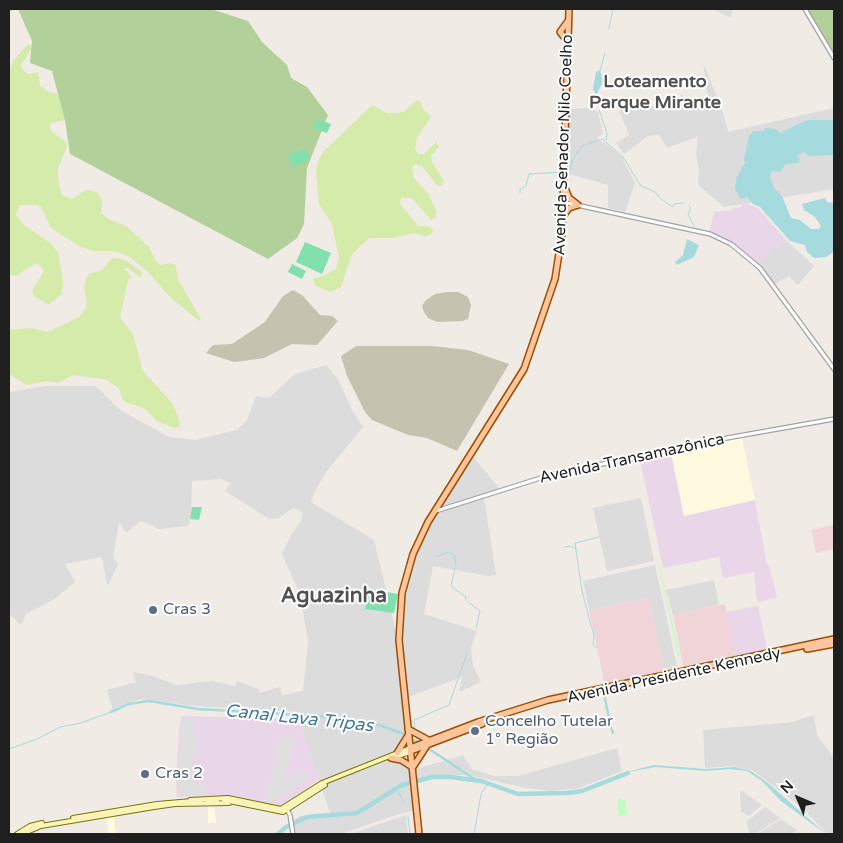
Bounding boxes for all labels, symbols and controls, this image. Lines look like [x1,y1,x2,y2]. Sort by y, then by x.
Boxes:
street label: Avenida Senador Nilo Coelho [551,34,577,256]
district label: Loteamento Parque Mirante [589,71,721,114]
street label: Avenida Transamazônica [538,430,726,488]
district label: Aguazinha [281,583,387,609]
place label: Cras 3 [163,600,211,620]
marker: Cras 3 [147,604,159,616]
street label: Avenida Presidente Kennedy [565,644,783,708]
water label: Canal Lava Tripas [224,700,374,738]
place label: Concelho Tutelar 1° Região [485,712,613,750]
marker: Concelho Tutelar 1° Região [469,725,481,737]
place label: Cras 2 [155,764,203,784]
marker: Cras 2 [139,768,151,780]
north arrow [773,773,823,823]
text: N [777,777,797,797]

